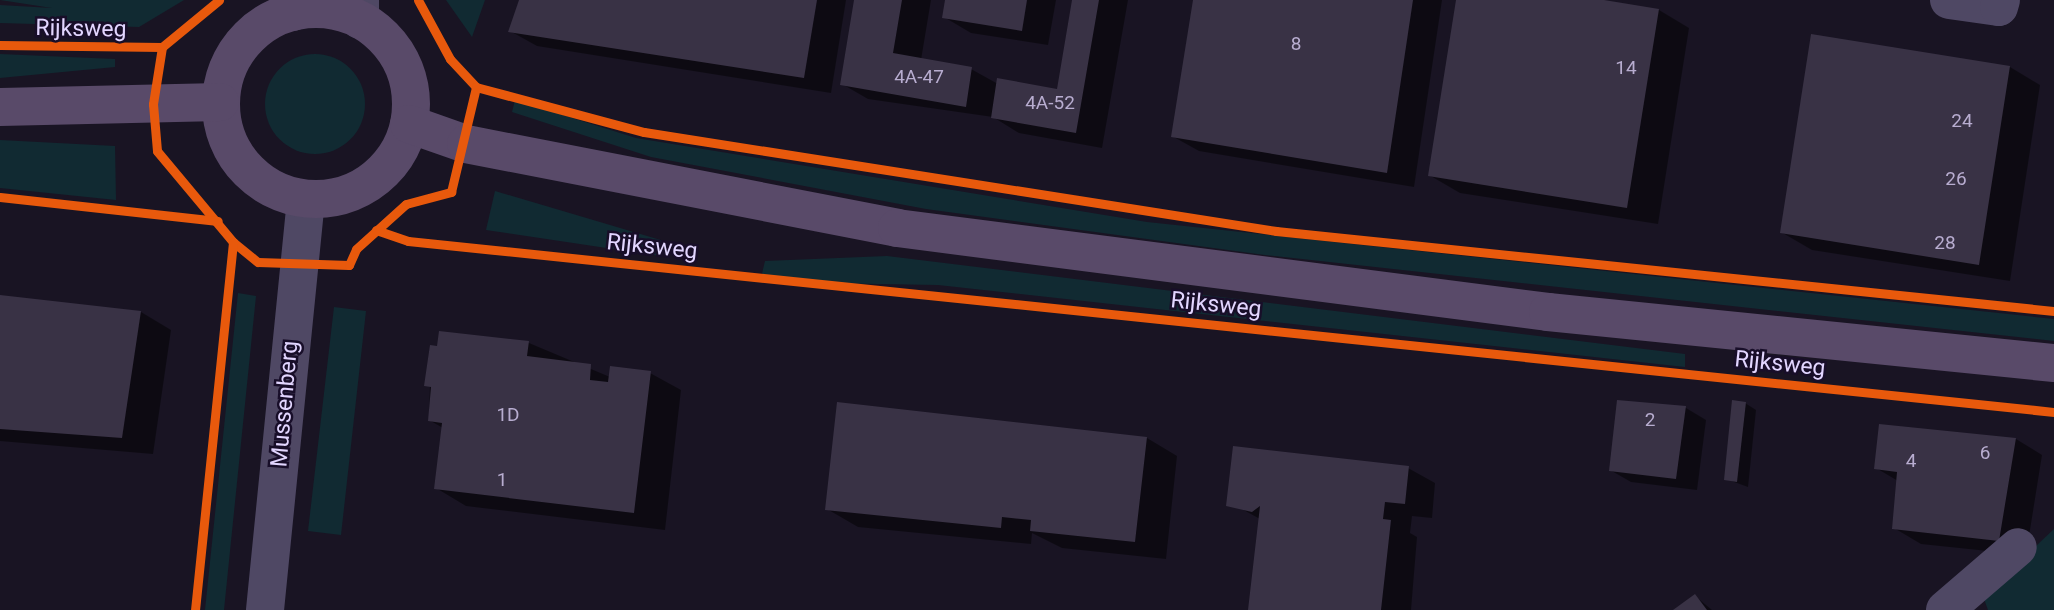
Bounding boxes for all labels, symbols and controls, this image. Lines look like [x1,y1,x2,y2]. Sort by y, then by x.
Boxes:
street label: Rijksweg [35,14,127,44]
house number: 8 [1291,33,1301,55]
house number: 14 [1615,57,1637,79]
house number: 4A-47 [894,66,944,88]
house number: 4A-52 [1025,92,1075,114]
house number: 24 [1951,110,1973,132]
house number: 26 [1945,168,1967,190]
street label: Rijksweg [605,229,699,265]
house number: 28 [1934,232,1956,254]
street label: Rijksweg [1169,287,1263,323]
street label: Mussenberg [266,340,304,468]
street label: Rijksweg [1733,346,1827,382]
house number: 1D [496,404,520,426]
house number: 2 [1645,409,1655,431]
house number: 6 [1980,442,1990,464]
house number: 4 [1906,450,1916,472]
house number: 1 [497,469,507,491]

